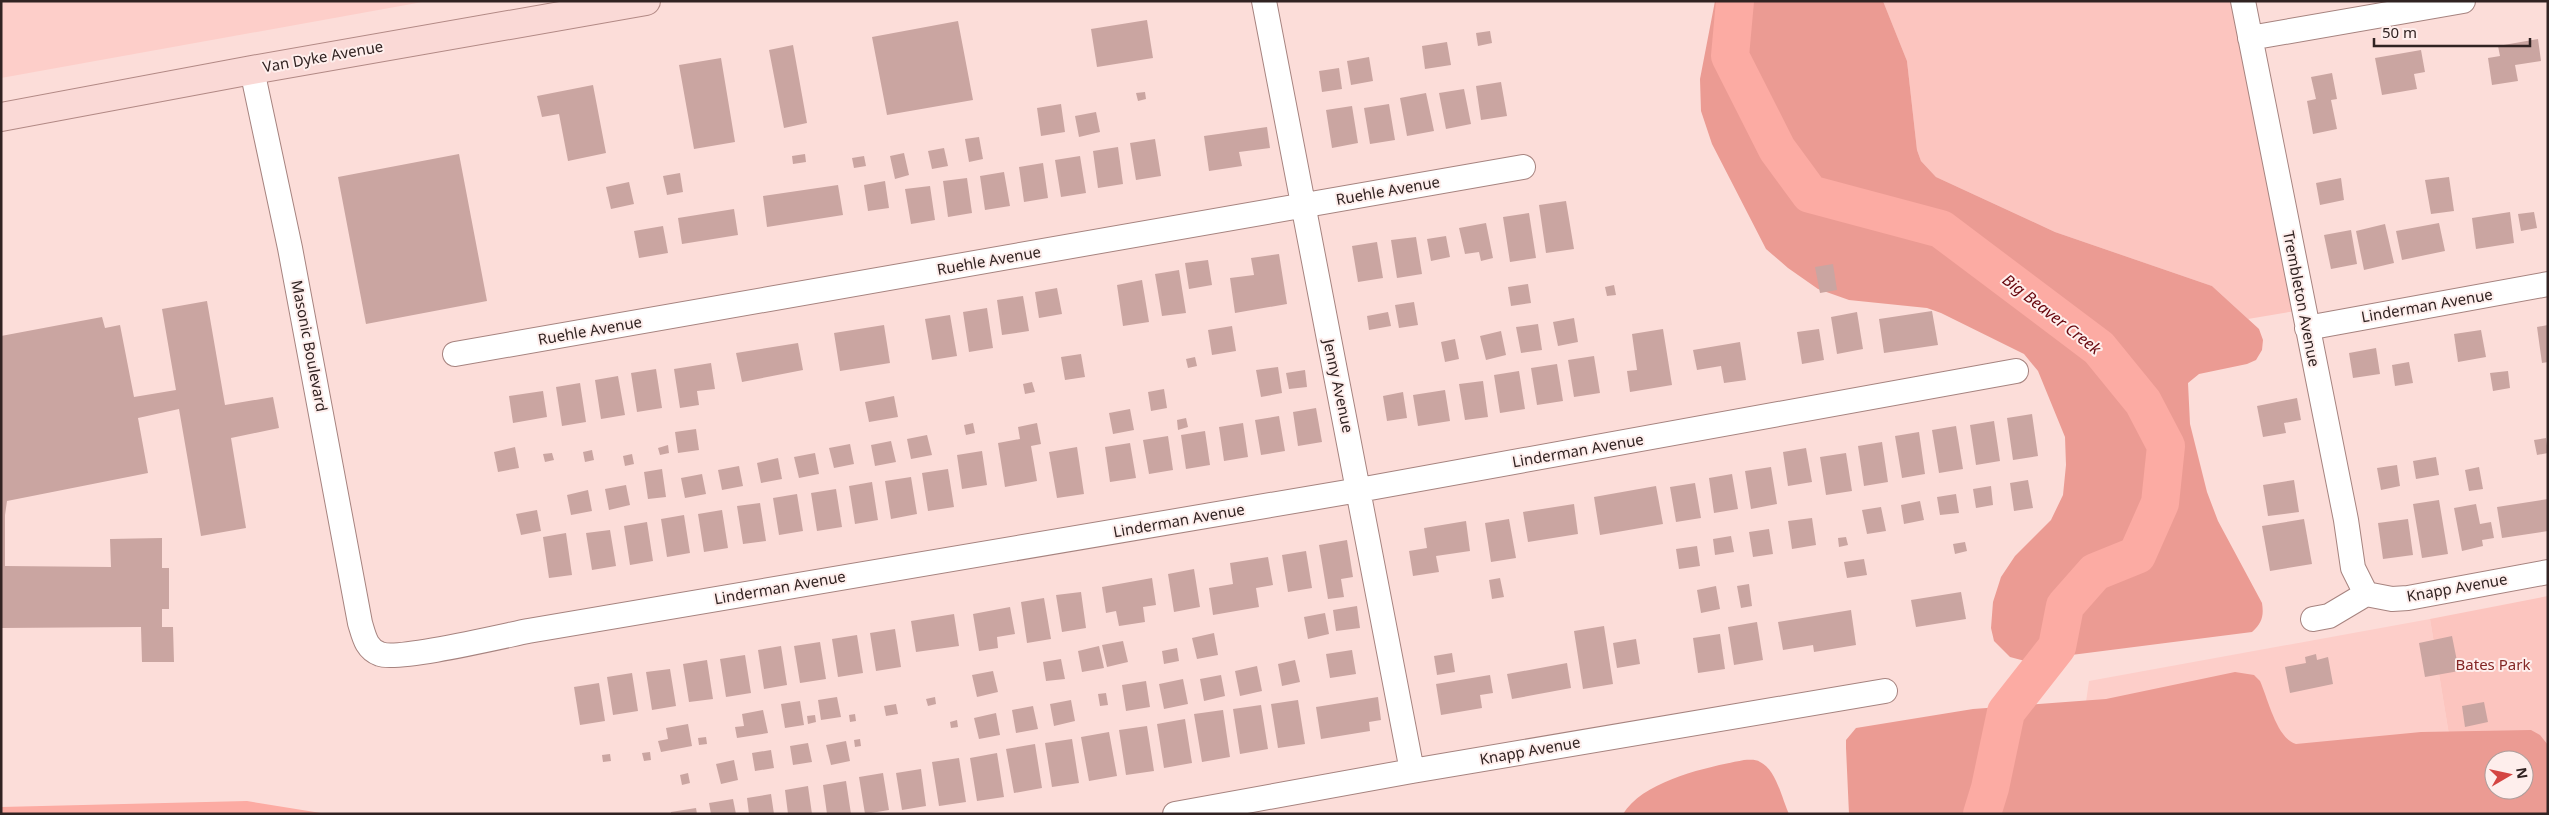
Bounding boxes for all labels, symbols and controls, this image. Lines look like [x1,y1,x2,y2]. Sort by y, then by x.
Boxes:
scale bar [2374,15,2530,47]
text: 50 m [2382,22,2417,42]
street label: Van Dyke Avenue [261,36,385,76]
street label: Ruehle Avenue [1334,171,1441,209]
street label: Trembleton Avenue [2279,229,2325,368]
street label: Ruehle Avenue [935,241,1042,279]
water label: Big Beaver Creek [1998,269,2107,360]
street label: Masonic Boulevard [287,278,333,413]
street label: Linderman Avenue [2360,284,2494,326]
street label: Ruehle Avenue [536,311,643,349]
street label: Jenny Avenue [1319,335,1359,434]
street label: Linderman Avenue [1511,429,1645,471]
street label: Linderman Avenue [1112,499,1246,541]
street label: Linderman Avenue [713,566,847,608]
street label: Knapp Avenue [2405,568,2509,606]
park label: Bates Park [2456,654,2530,674]
street label: Knapp Avenue [1478,731,1582,769]
north arrow [2484,750,2534,800]
text: N [2512,766,2533,780]

